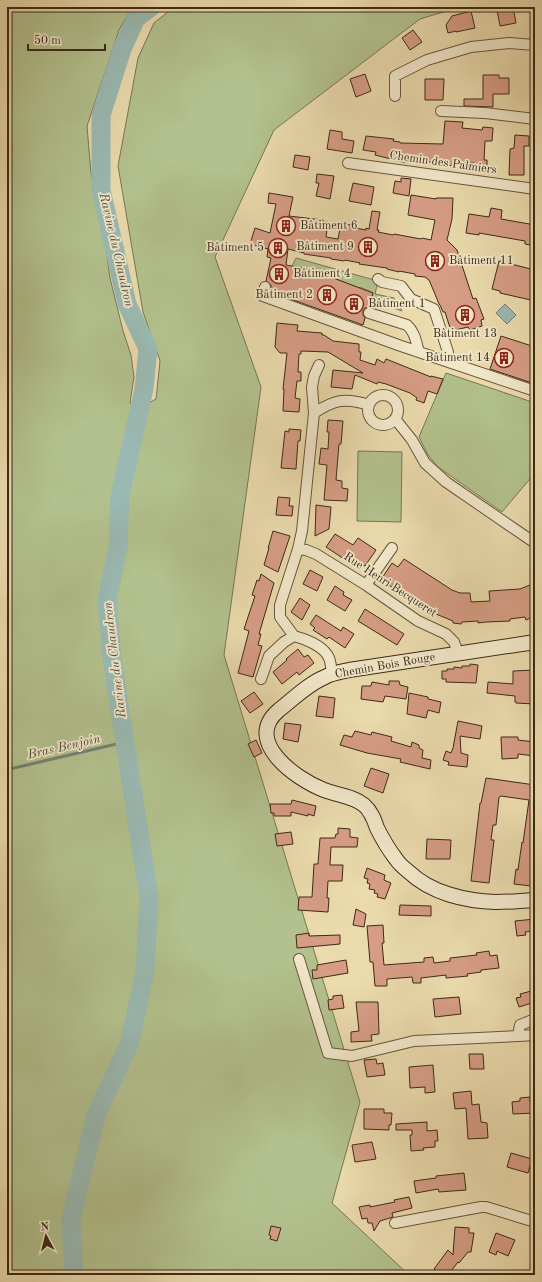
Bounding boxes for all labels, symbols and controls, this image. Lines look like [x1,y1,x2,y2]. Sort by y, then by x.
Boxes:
scale bar [28,26,105,52]
text: 50 m [34,34,61,47]
street label: Chemin des Palmiers [389,150,497,176]
water label: Ravine du Chaudron [96,191,136,309]
building icon: Bâtiment 6 [275,215,297,237]
place label: Bâtiment 6 [300,220,358,232]
building icon: Bâtiment 9 [357,236,379,258]
building icon: Bâtiment 5 [267,237,289,259]
place label: Bâtiment 5 [206,241,264,254]
place label: Bâtiment 9 [296,241,354,253]
building icon: Bâtiment 11 [424,250,446,272]
place label: Bâtiment 11 [449,255,514,267]
building icon: Bâtiment 4 [268,263,290,285]
place label: Bâtiment 4 [293,268,351,280]
building icon: Bâtiment 2 [316,284,338,306]
place label: Bâtiment 2 [255,289,313,301]
building icon: Bâtiment 1 [343,293,365,315]
place label: Bâtiment 1 [368,298,426,310]
building icon: Bâtiment 13 [454,304,476,326]
place label: Bâtiment 13 [433,328,497,340]
building icon: Bâtiment 14 [493,347,515,369]
place label: Bâtiment 14 [425,352,490,364]
street label: Rue Henri Becqueret [341,550,439,620]
water label: Ravine du Chaudron [101,601,129,720]
street label: Chemin Bois Rouge [334,651,437,681]
water label: Bras Benjoin [25,732,102,762]
north arrow [26,1216,66,1256]
text: N [40,1222,50,1234]

